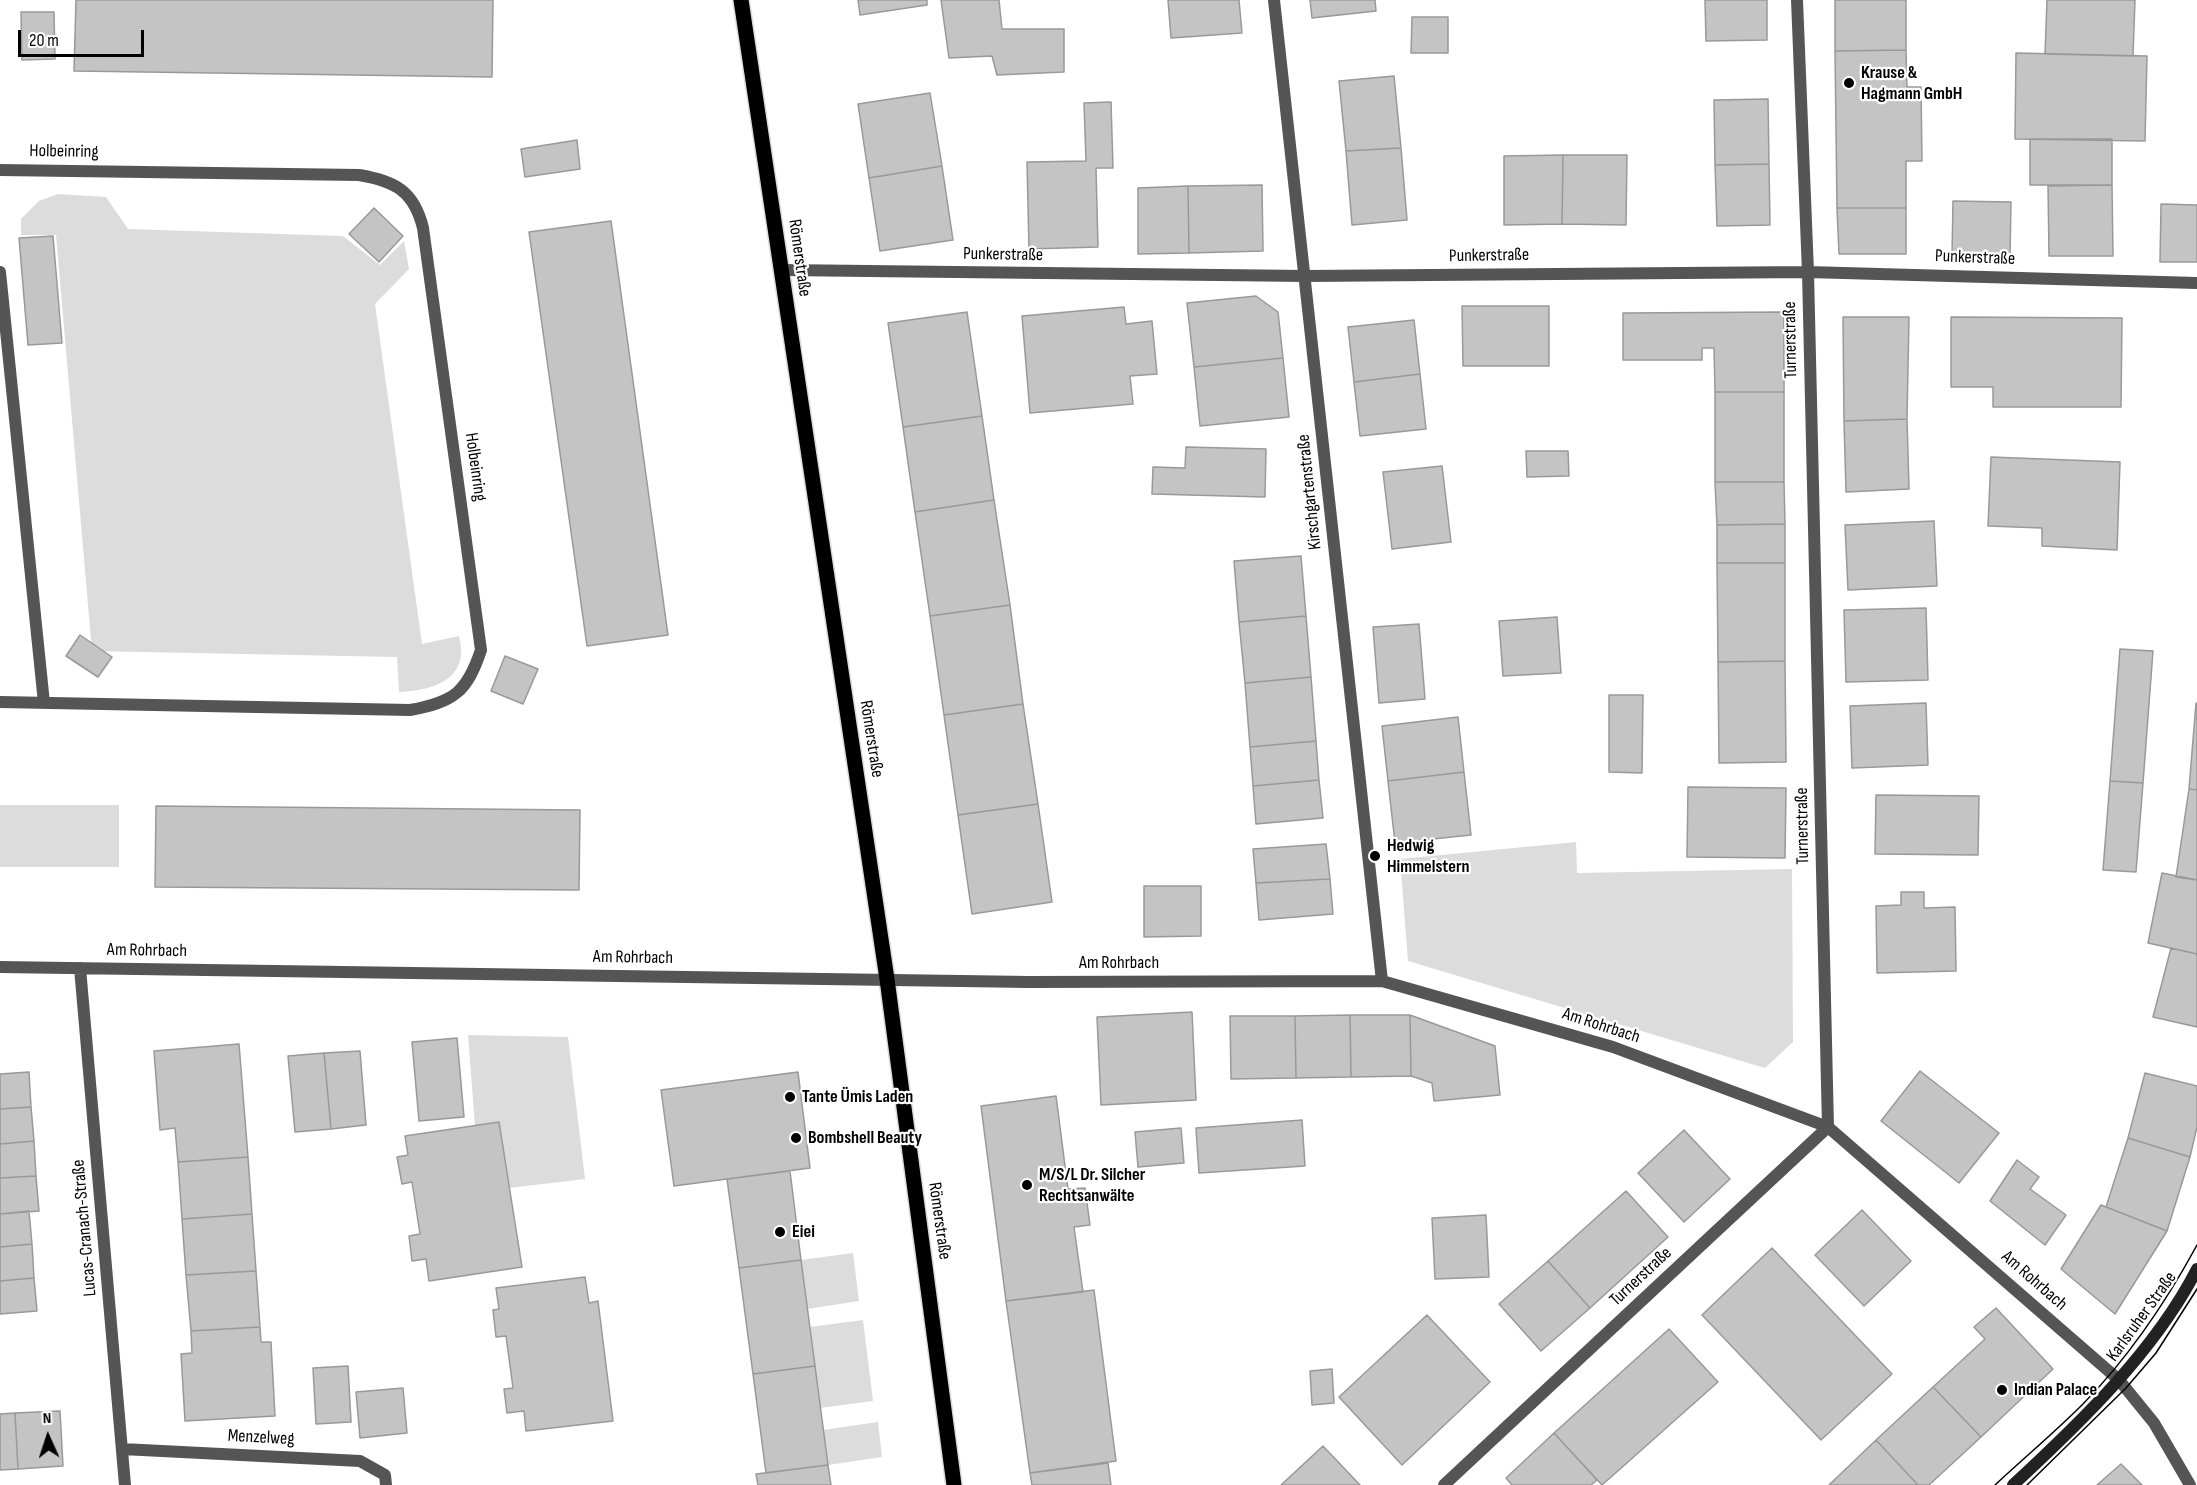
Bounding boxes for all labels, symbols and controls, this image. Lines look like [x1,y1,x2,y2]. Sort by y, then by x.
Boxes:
scale bar [21,18,147,56]
text: 20 m [29,30,59,51]
place label: Krause & Hagmann GmbH [1861,62,1962,104]
marker: Krause & Hagmann GmbH [1842,76,1856,90]
street label: Holbeinring [29,141,99,163]
street label: Römerstraße [783,218,815,298]
street label: Punkerstraße [963,244,1043,266]
street label: Punkerstraße [1449,245,1529,267]
street label: Punkerstraße [1935,246,2015,270]
street label: Turnerstraße [1780,301,1802,379]
street label: Holbeinring [459,431,491,503]
street label: Kirschgartenstraße [1293,433,1327,551]
street label: Römerstraße [854,699,888,779]
street label: Turnerstraße [1792,787,1814,865]
place label: Hedwig Himmelstern [1387,835,1469,878]
marker: Hedwig Himmelstern [1368,849,1382,863]
street label: Am Rohrbach [107,940,187,962]
street label: Am Rohrbach [593,947,673,969]
street label: Am Rohrbach [1079,952,1159,974]
street label: Am Rohrbach [1560,1003,1642,1049]
place label: Tante Ümis Laden [802,1086,913,1108]
marker: Tante Ümis Laden [783,1090,797,1104]
place label: Bombshell Beauty [808,1127,922,1149]
marker: Bombshell Beauty [789,1131,803,1145]
street label: Lucas-Cranach-Straße [68,1159,102,1297]
place label: M/S/L Dr. Silcher Rechtsanwälte [1039,1164,1145,1206]
marker: M/S/L Dr. Silcher Rechtsanwälte [1020,1178,1034,1192]
street label: Römerstraße [923,1181,955,1261]
place label: Eiei [792,1221,815,1243]
marker: Eiei [773,1225,787,1239]
street label: Turnerstraße [1605,1243,1677,1311]
street label: Am Rohrbach [1997,1247,2071,1315]
street label: Karlsruher Straße [2102,1268,2182,1366]
place label: Indian Palace [2014,1379,2097,1401]
marker: Indian Palace [1995,1383,2009,1397]
north arrow [18,1407,78,1467]
text: N [42,1409,52,1428]
street label: Menzelweg [227,1425,295,1451]

